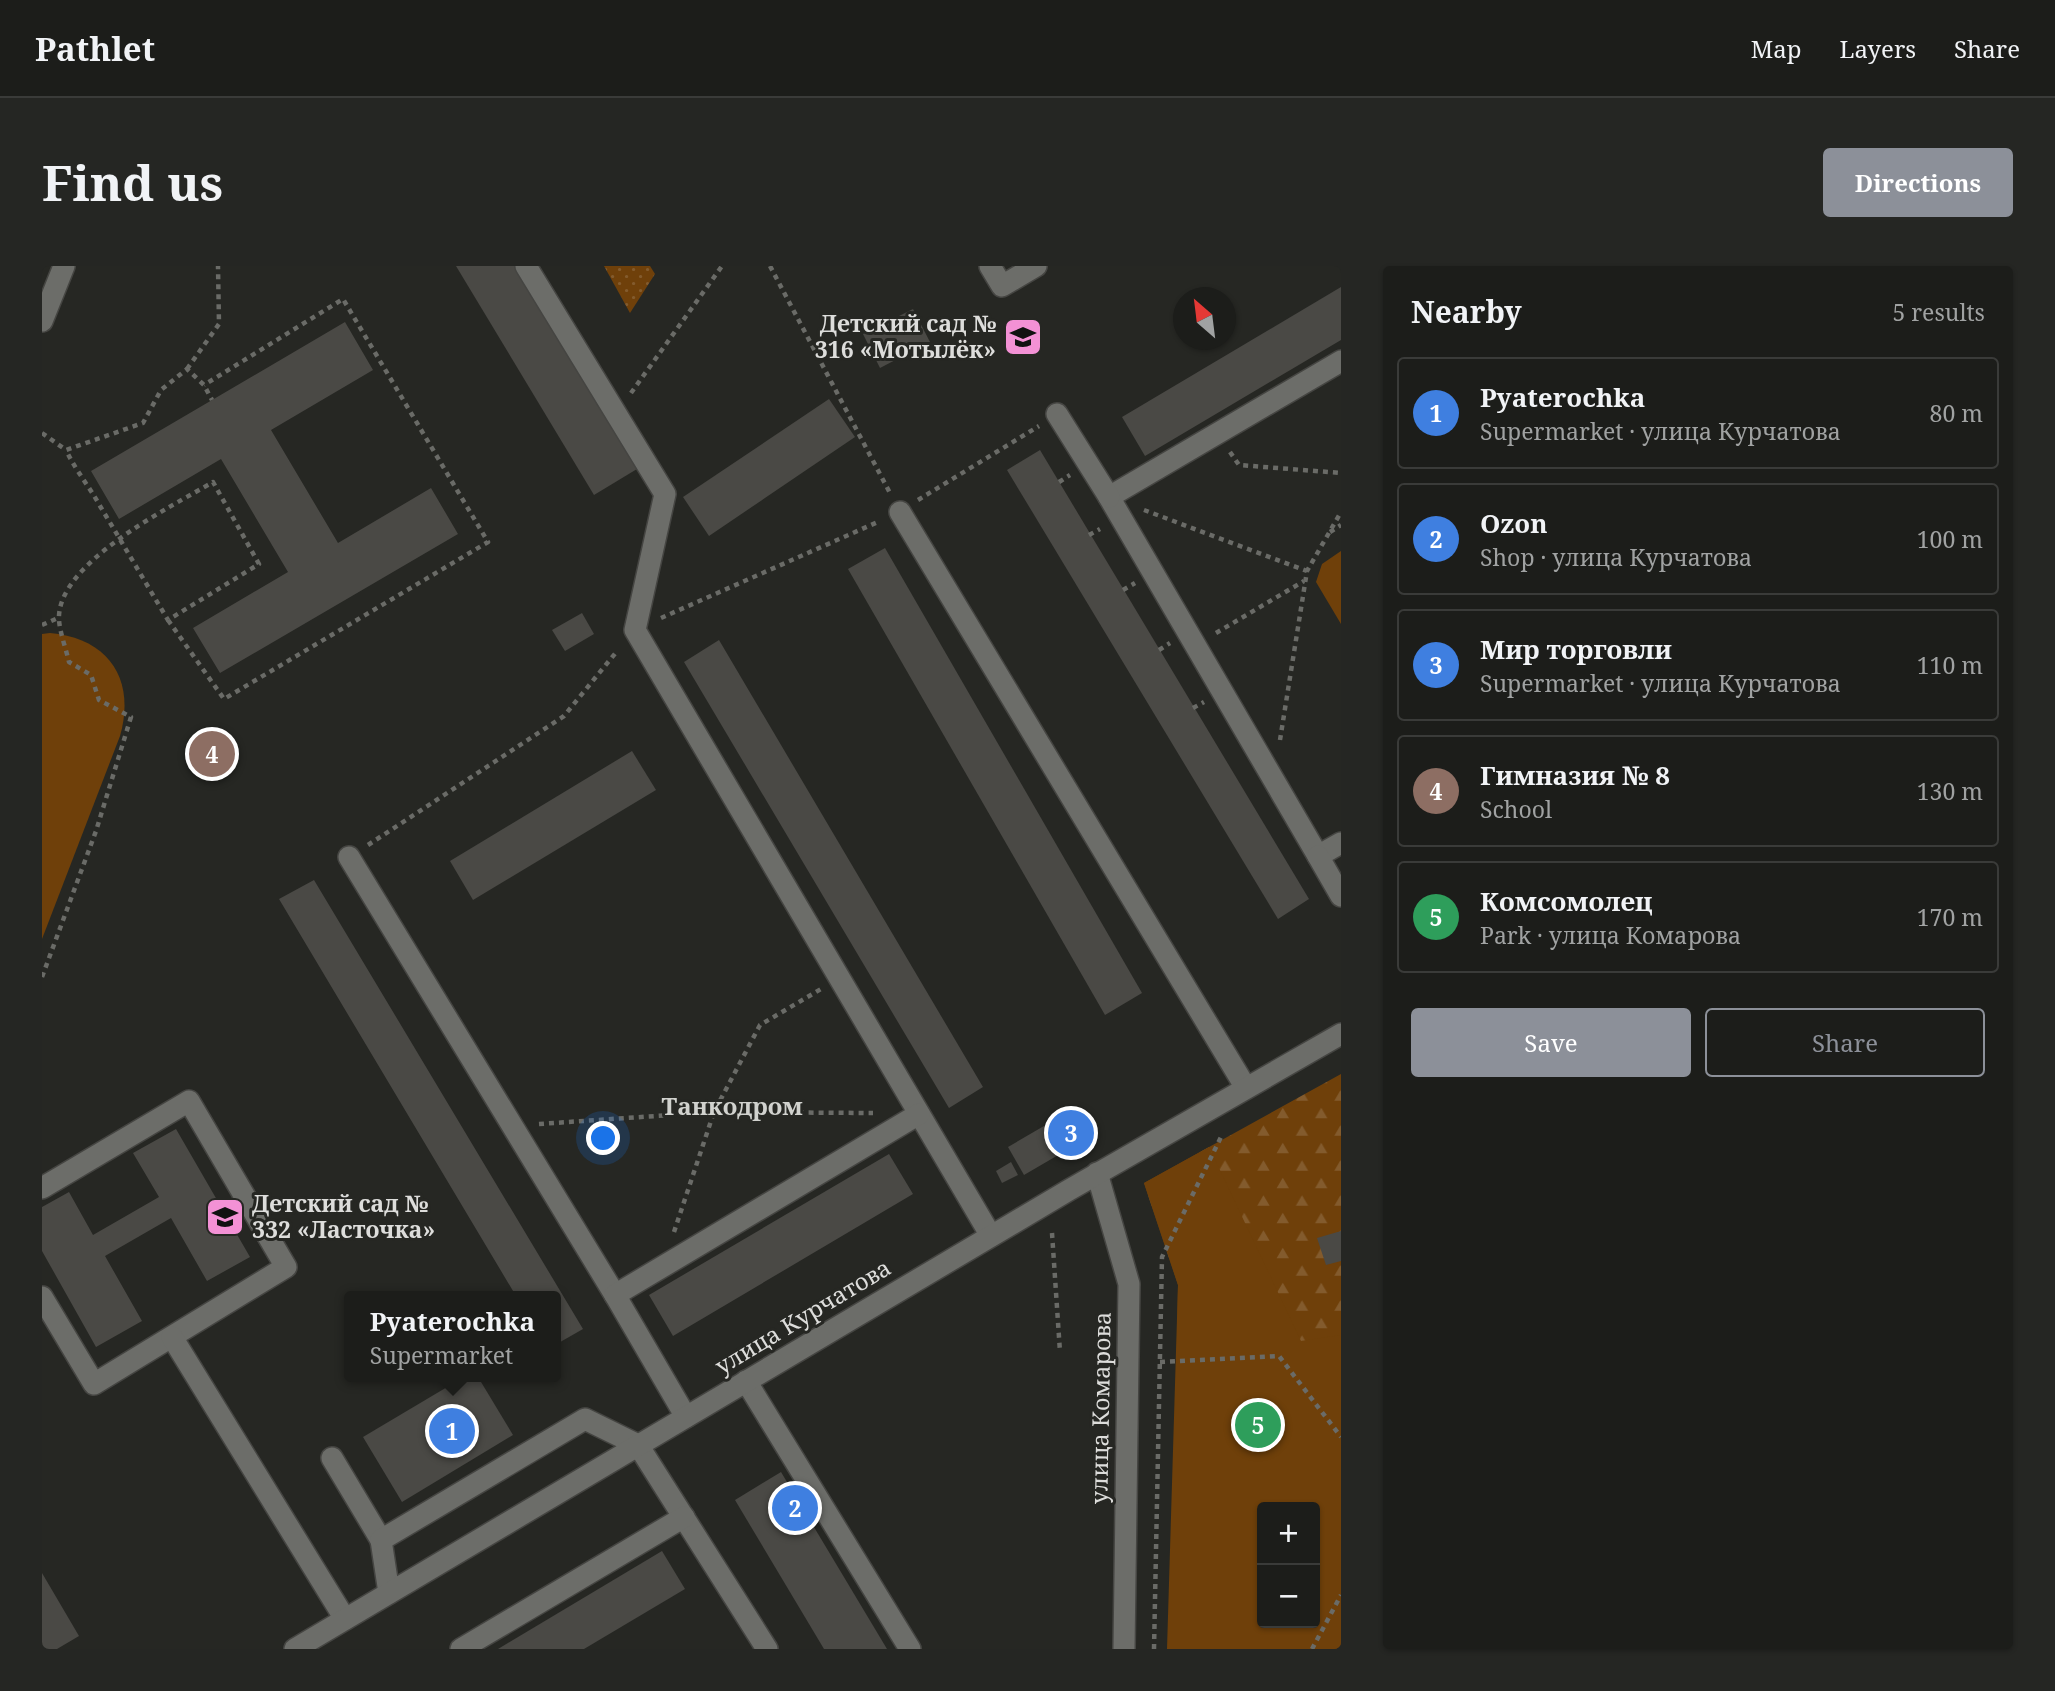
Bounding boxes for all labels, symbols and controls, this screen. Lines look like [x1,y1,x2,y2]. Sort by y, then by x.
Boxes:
text: Pathlet [35,26,155,71]
text: Map [1751,32,1802,65]
text: Layers [1840,32,1916,65]
text: Share [1954,32,2020,65]
button: Directions [1823,148,2013,217]
text: Find us [42,149,223,215]
north arrow [1173,287,1236,350]
text: Nearby [1411,291,1522,332]
text: 5 results [1892,296,1985,328]
place label: Детский сад № 316 «Мотылёк» [815,307,996,365]
school or university icon: Детский сад № 316 «Мотылёк» [1002,316,1044,358]
text: Pyaterochka [1480,379,1645,415]
text: 1 [1430,397,1443,429]
text: 80 m [1930,397,1983,429]
text: Supermarket · улица Курчатова [1480,415,1841,447]
text: Ozon [1480,505,1548,541]
text: 2 [1430,523,1443,555]
text: 100 m [1917,523,1983,555]
text: Shop · улица Курчатова [1480,541,1752,573]
text: Мир торговли [1480,631,1672,667]
text: 3 [1430,649,1443,681]
text: 110 m [1917,649,1983,681]
text: Supermarket · улица Курчатова [1480,667,1841,699]
pin: 4 [189,728,235,780]
text: Гимназия № 8 [1480,757,1670,793]
text: 4 [1430,775,1443,807]
text: 130 m [1917,775,1983,807]
text: School [1480,793,1552,825]
text: Комсомолец [1480,883,1652,919]
text: 5 [1430,901,1443,933]
text: 170 m [1917,901,1983,933]
text: Park · улица Комарова [1480,919,1741,951]
button: Save [1411,1008,1691,1077]
button: Share [1705,1008,1985,1077]
district label: Танкодром [661,1089,803,1122]
pin: 3 [1048,1107,1094,1159]
your location [586,1121,620,1155]
place label: Детский сад № 332 «Ласточка» [252,1187,435,1245]
school or university icon: Детский сад № 332 «Ласточка» [204,1196,246,1238]
street label: улица Курчатова [709,1251,896,1381]
popup [344,1291,561,1382]
text: Pyaterochka [370,1303,535,1339]
street label: улица Комарова [1082,1312,1118,1504]
text: Supermarket [370,1339,513,1371]
pin: 5 [1235,1399,1281,1451]
pin: 1 [429,1405,475,1457]
pin: 2 [772,1482,818,1534]
map controls [1257,1502,1320,1628]
button: + [1257,1502,1320,1565]
button: − [1257,1565,1320,1628]

